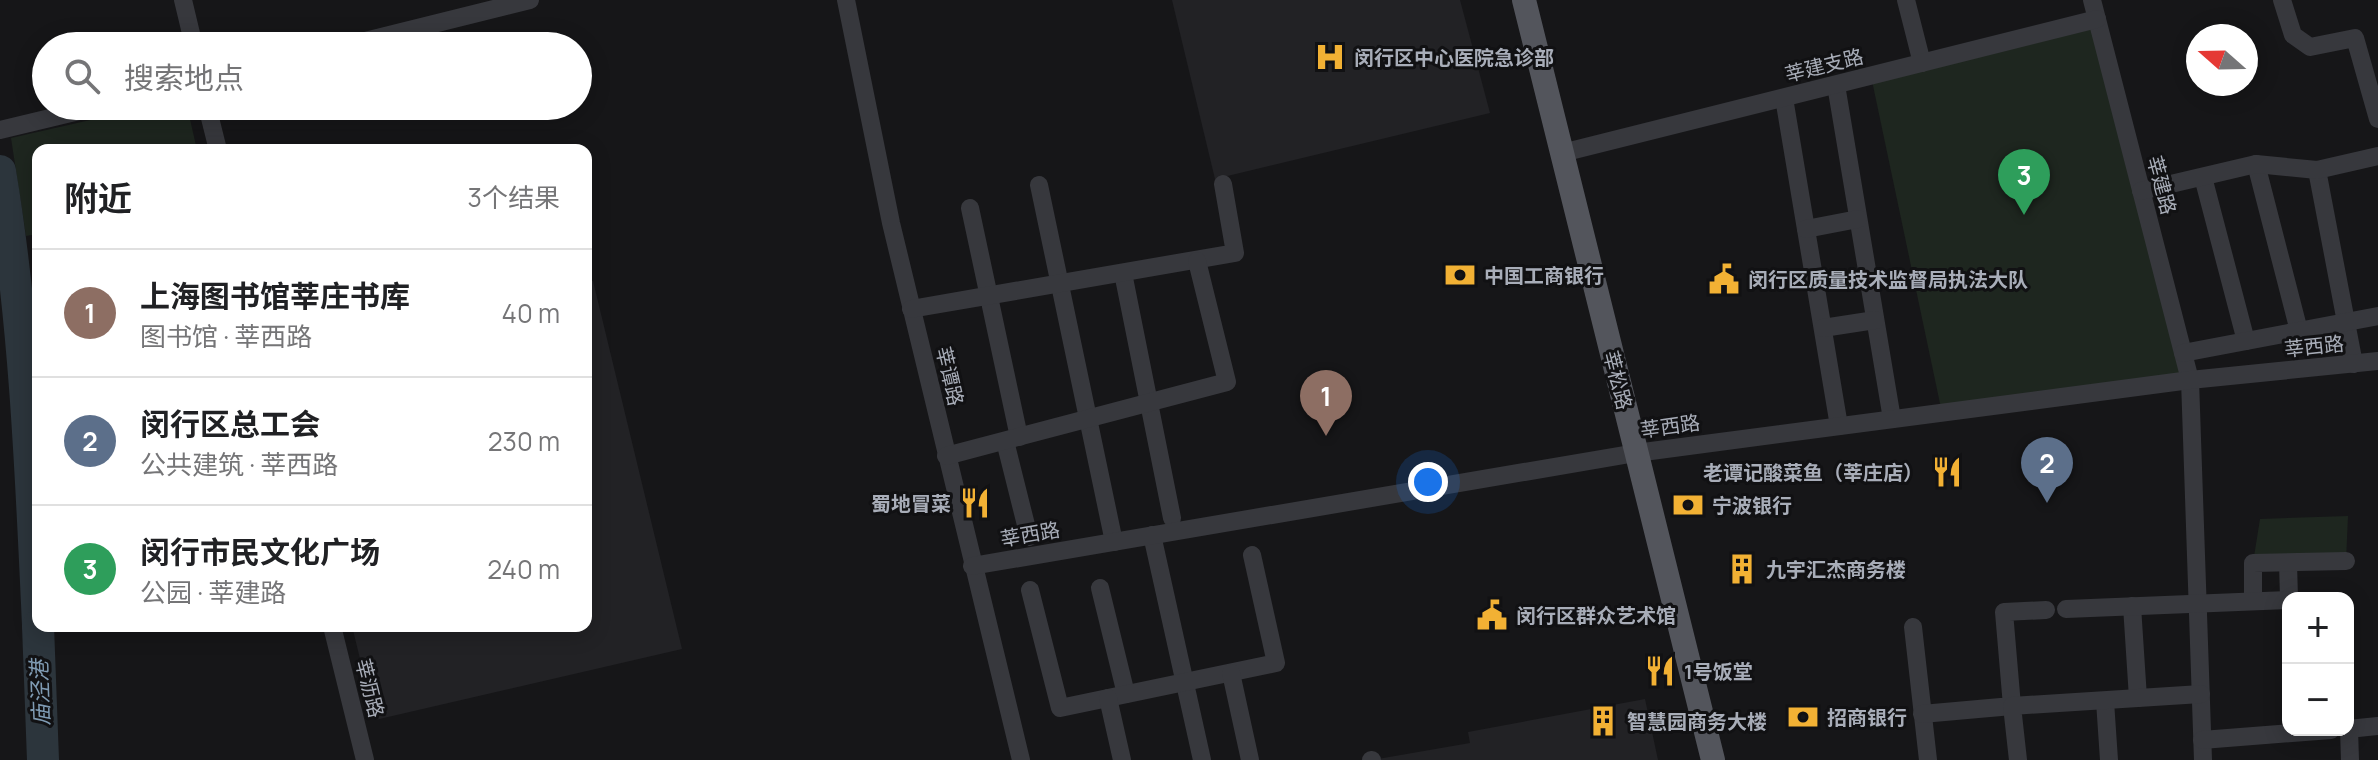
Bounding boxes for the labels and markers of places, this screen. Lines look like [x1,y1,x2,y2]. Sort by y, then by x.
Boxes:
hospital icon: 闵行区中心医院急诊部 [1313,40,1347,74]
place label: 闵行区中心医院急诊部 [1354,44,1554,71]
pin: 3 [1998,149,2050,215]
bank icon: 中国工商银行 [1443,258,1477,292]
place label: 中国工商银行 [1484,262,1604,289]
public building icon: 闵行区质量技术监督局执法大队 [1707,262,1741,296]
place label: 闵行区质量技术监督局执法大队 [1748,266,2028,293]
pin: 1 [1300,370,1352,436]
pin: 2 [2021,437,2073,503]
restaurant icon: 老谭记酸菜鱼（莘庄店） [1930,455,1964,489]
place label: 老谭记酸菜鱼（莘庄店） [1703,459,1923,486]
restaurant icon: 蜀地冒菜 [958,486,992,520]
bank icon: 宁波银行 [1671,488,1705,522]
place label: 蜀地冒菜 [871,490,951,517]
place label: 宁波银行 [1712,492,1792,519]
building icon: 九宇汇杰商务楼 [1725,552,1759,586]
place label: 九宇汇杰商务楼 [1766,556,1906,583]
public building icon: 闵行区群众艺术馆 [1475,598,1509,632]
place label: 闵行区群众艺术馆 [1516,602,1676,629]
restaurant icon: 1号饭堂 [1643,654,1677,688]
place label: 1号饭堂 [1684,658,1753,685]
bank icon: 招商银行 [1786,700,1820,734]
building icon: 智慧园商务大楼 [1586,704,1620,738]
place label: 招商银行 [1827,704,1907,731]
place label: 智慧园商务大楼 [1627,708,1767,735]

